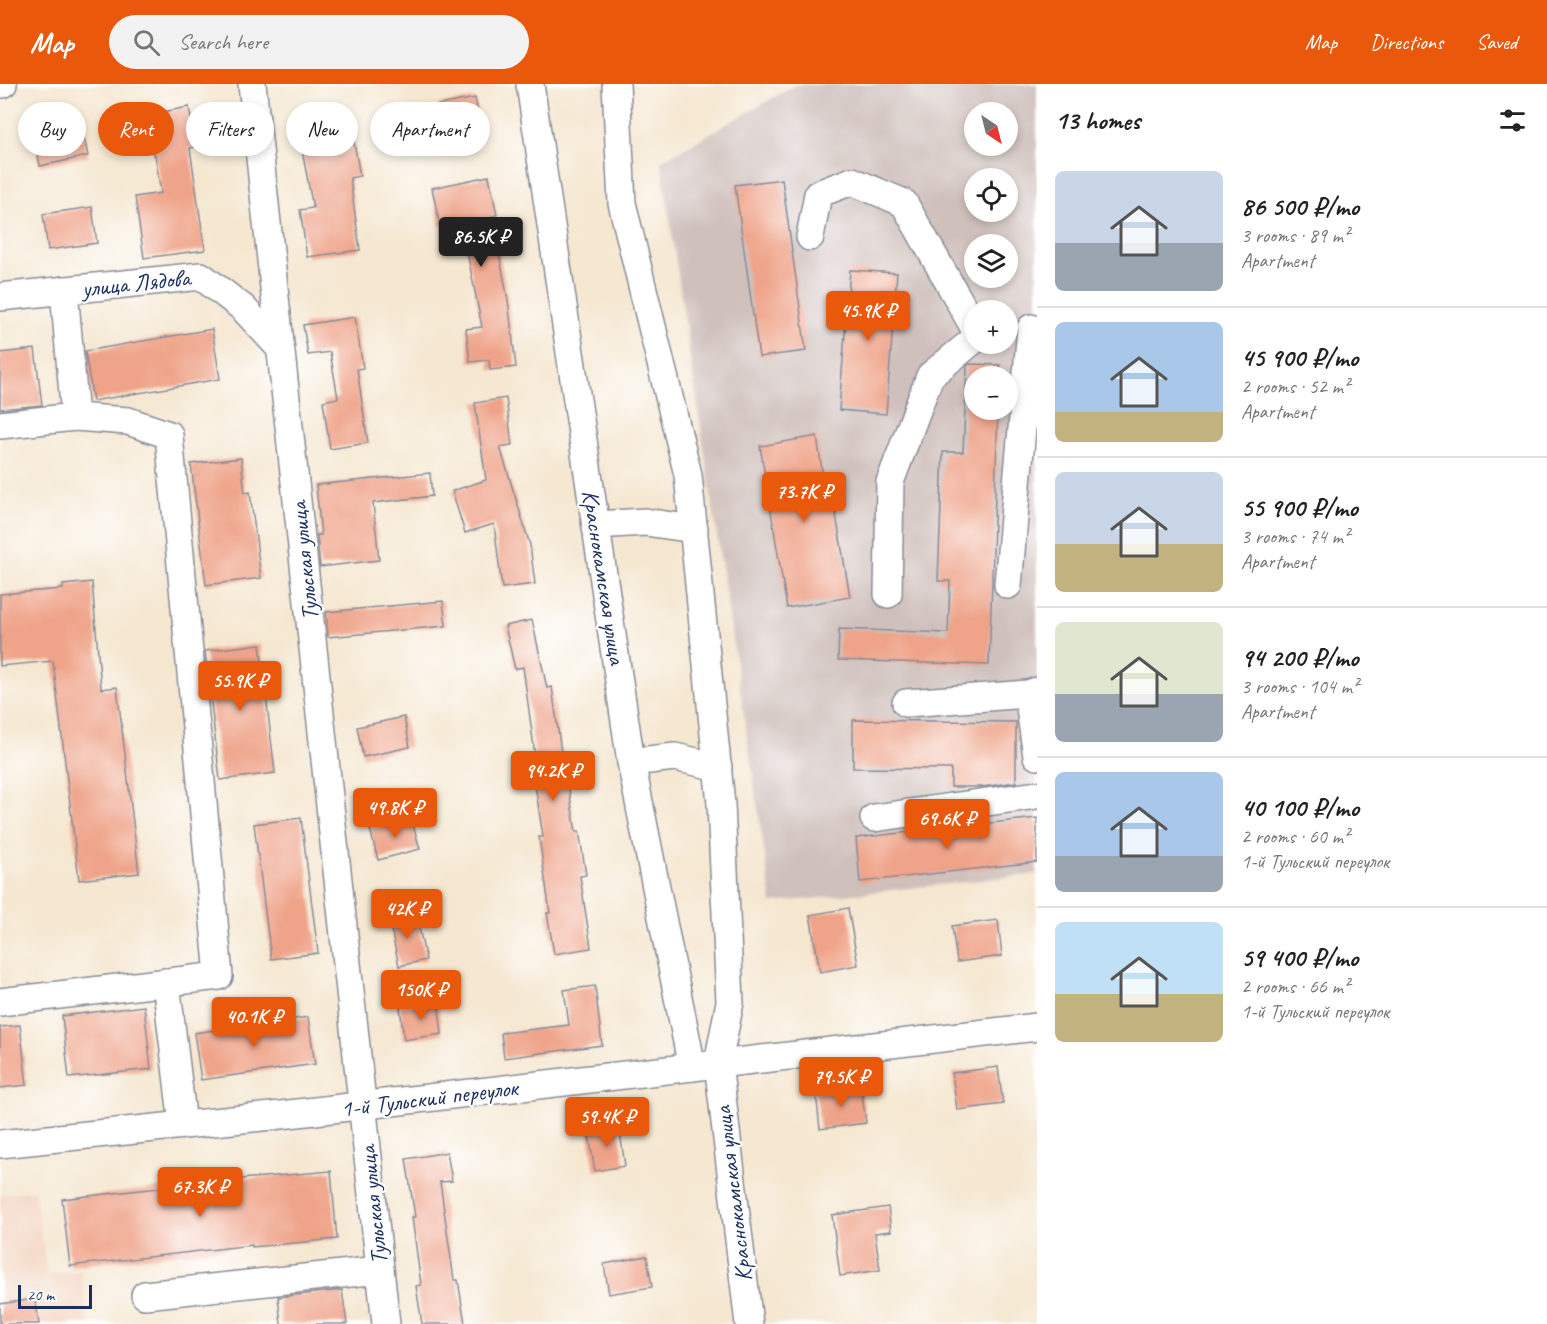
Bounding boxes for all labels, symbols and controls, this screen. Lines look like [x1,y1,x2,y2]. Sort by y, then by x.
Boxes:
search box [109,15,529,69]
text: Map [30,25,73,60]
icon: search [130,26,163,59]
text: Search here [178,28,268,56]
text: Map [1305,29,1337,55]
text: Directions [1370,29,1443,55]
text: Saved [1476,29,1517,55]
chip: Buy [18,102,86,156]
chip: Rent [98,102,174,156]
chip: Filters [186,102,274,156]
chip: New [286,102,358,156]
chip: Apartment [370,102,490,156]
north arrow [964,102,1018,156]
map controls [964,102,1018,420]
text: 13 homes [1055,104,1140,137]
icon: filters [1496,104,1529,137]
button: locate [964,168,1018,222]
text: 86 500 ₽/mo [1241,190,1359,223]
icon: home [1103,195,1175,267]
pin: 86.5K ₽ [426,217,536,268]
text: 3 rooms · 89 m² [1241,223,1349,248]
text: 86.5K ₽ [453,224,509,249]
button: layers [964,234,1018,288]
text: Apartment [1241,248,1314,273]
street label: улица Лядова [78,262,194,304]
pin: 45.9K ₽ [813,291,923,342]
text: 45.9K ₽ [840,298,896,323]
button: + [964,300,1018,354]
text: 45 900 ₽/mo [1241,341,1358,374]
icon: home [1103,346,1175,418]
button: − [964,366,1018,420]
text: 2 rooms · 52 m² [1241,374,1349,399]
text: Apartment [1241,399,1314,424]
pin: 73.7K ₽ [749,472,859,523]
text: 73.7K ₽ [776,479,832,504]
street label: Краснокамская улица [575,488,633,668]
text: 55 900 ₽/mo [1241,491,1358,524]
icon: home [1103,496,1175,568]
street label: Тульская улица [283,498,325,622]
text: 3 rooms · 74 m² [1241,524,1349,549]
text: Apartment [1241,549,1314,574]
text: 94 200 ₽/mo [1241,641,1359,674]
icon: home [1103,646,1175,718]
pin: 55.9K ₽ [185,661,295,712]
text: 55.9K ₽ [212,668,268,693]
text: 3 rooms · 104 m² [1241,674,1358,699]
text: Apartment [1241,699,1314,724]
pin: 94.2K ₽ [498,751,608,802]
text: 94.2K ₽ [525,758,581,783]
pin: 49.8K ₽ [340,788,450,839]
text: 40 100 ₽/mo [1241,791,1359,824]
text: 49.8K ₽ [367,795,423,820]
icon: home [1103,796,1175,868]
pin: 69.6K ₽ [892,799,1002,850]
text: 69.6K ₽ [919,806,975,831]
text: 2 rooms · 60 m² [1241,824,1349,849]
text: 1-й Тульский переулок [1241,849,1389,874]
pin: 42K ₽ [365,889,449,940]
text: 42K ₽ [385,896,429,921]
text: 59 400 ₽/mo [1241,941,1358,974]
icon: home [1103,946,1175,1018]
pin: 150K ₽ [372,970,470,1021]
text: 2 rooms · 66 m² [1241,974,1349,999]
text: 150K ₽ [395,977,447,1002]
pin: 40.1K ₽ [199,997,309,1048]
text: 1-й Тульский переулок [1241,999,1389,1024]
text: 40.1K ₽ [226,1004,282,1029]
pin: 79.5K ₽ [786,1057,896,1108]
text: 79.5K ₽ [813,1064,869,1089]
street label: 1-й Тульский переулок [339,1072,521,1124]
pin: 59.4K ₽ [552,1097,662,1148]
street label: Краснокамская улица [707,1103,759,1283]
text: 59.4K ₽ [579,1104,635,1129]
street label: Тульская улица [352,1142,394,1266]
pin: 67.3K ₽ [145,1167,255,1218]
text: 67.3K ₽ [172,1174,228,1199]
scale bar [18,1282,92,1310]
text: 20 m [27,1285,54,1305]

